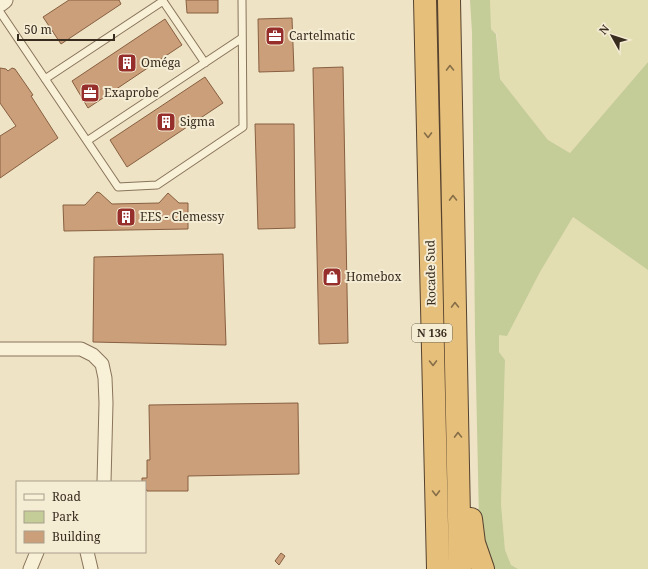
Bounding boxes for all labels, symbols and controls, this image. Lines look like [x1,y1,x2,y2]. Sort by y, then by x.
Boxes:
scale bar [18,16,114,42]
north arrow [592,16,632,56]
text: 50 m [24,21,52,38]
text: N [595,21,613,37]
office icon: Cartelmatic [264,25,286,47]
place label: Cartelmatic [289,27,355,44]
building icon: Oméga [116,52,138,74]
place label: Oméga [141,54,181,71]
one-way arrow [446,65,455,71]
office icon: Exaprobe [79,82,101,104]
place label: Exaprobe [104,84,159,101]
building icon: Sigma [155,111,177,133]
place label: Sigma [180,113,215,130]
one-way arrow [424,132,432,138]
one-way arrow [449,195,457,201]
building icon: EES - Clemessy [115,206,137,228]
place label: EES - Clemessy [140,208,225,225]
street label: Rocade Sud [421,239,440,306]
shop icon: Homebox [321,266,343,288]
place label: Homebox [346,268,401,285]
one-way arrow [451,302,459,308]
road number: N 136 [412,324,452,342]
one-way arrow [429,360,437,366]
one-way arrow [453,432,462,438]
legend [16,481,146,553]
text: Road [52,488,82,505]
one-way arrow [432,490,440,496]
text: Park [52,508,80,525]
text: Building [52,528,101,545]

